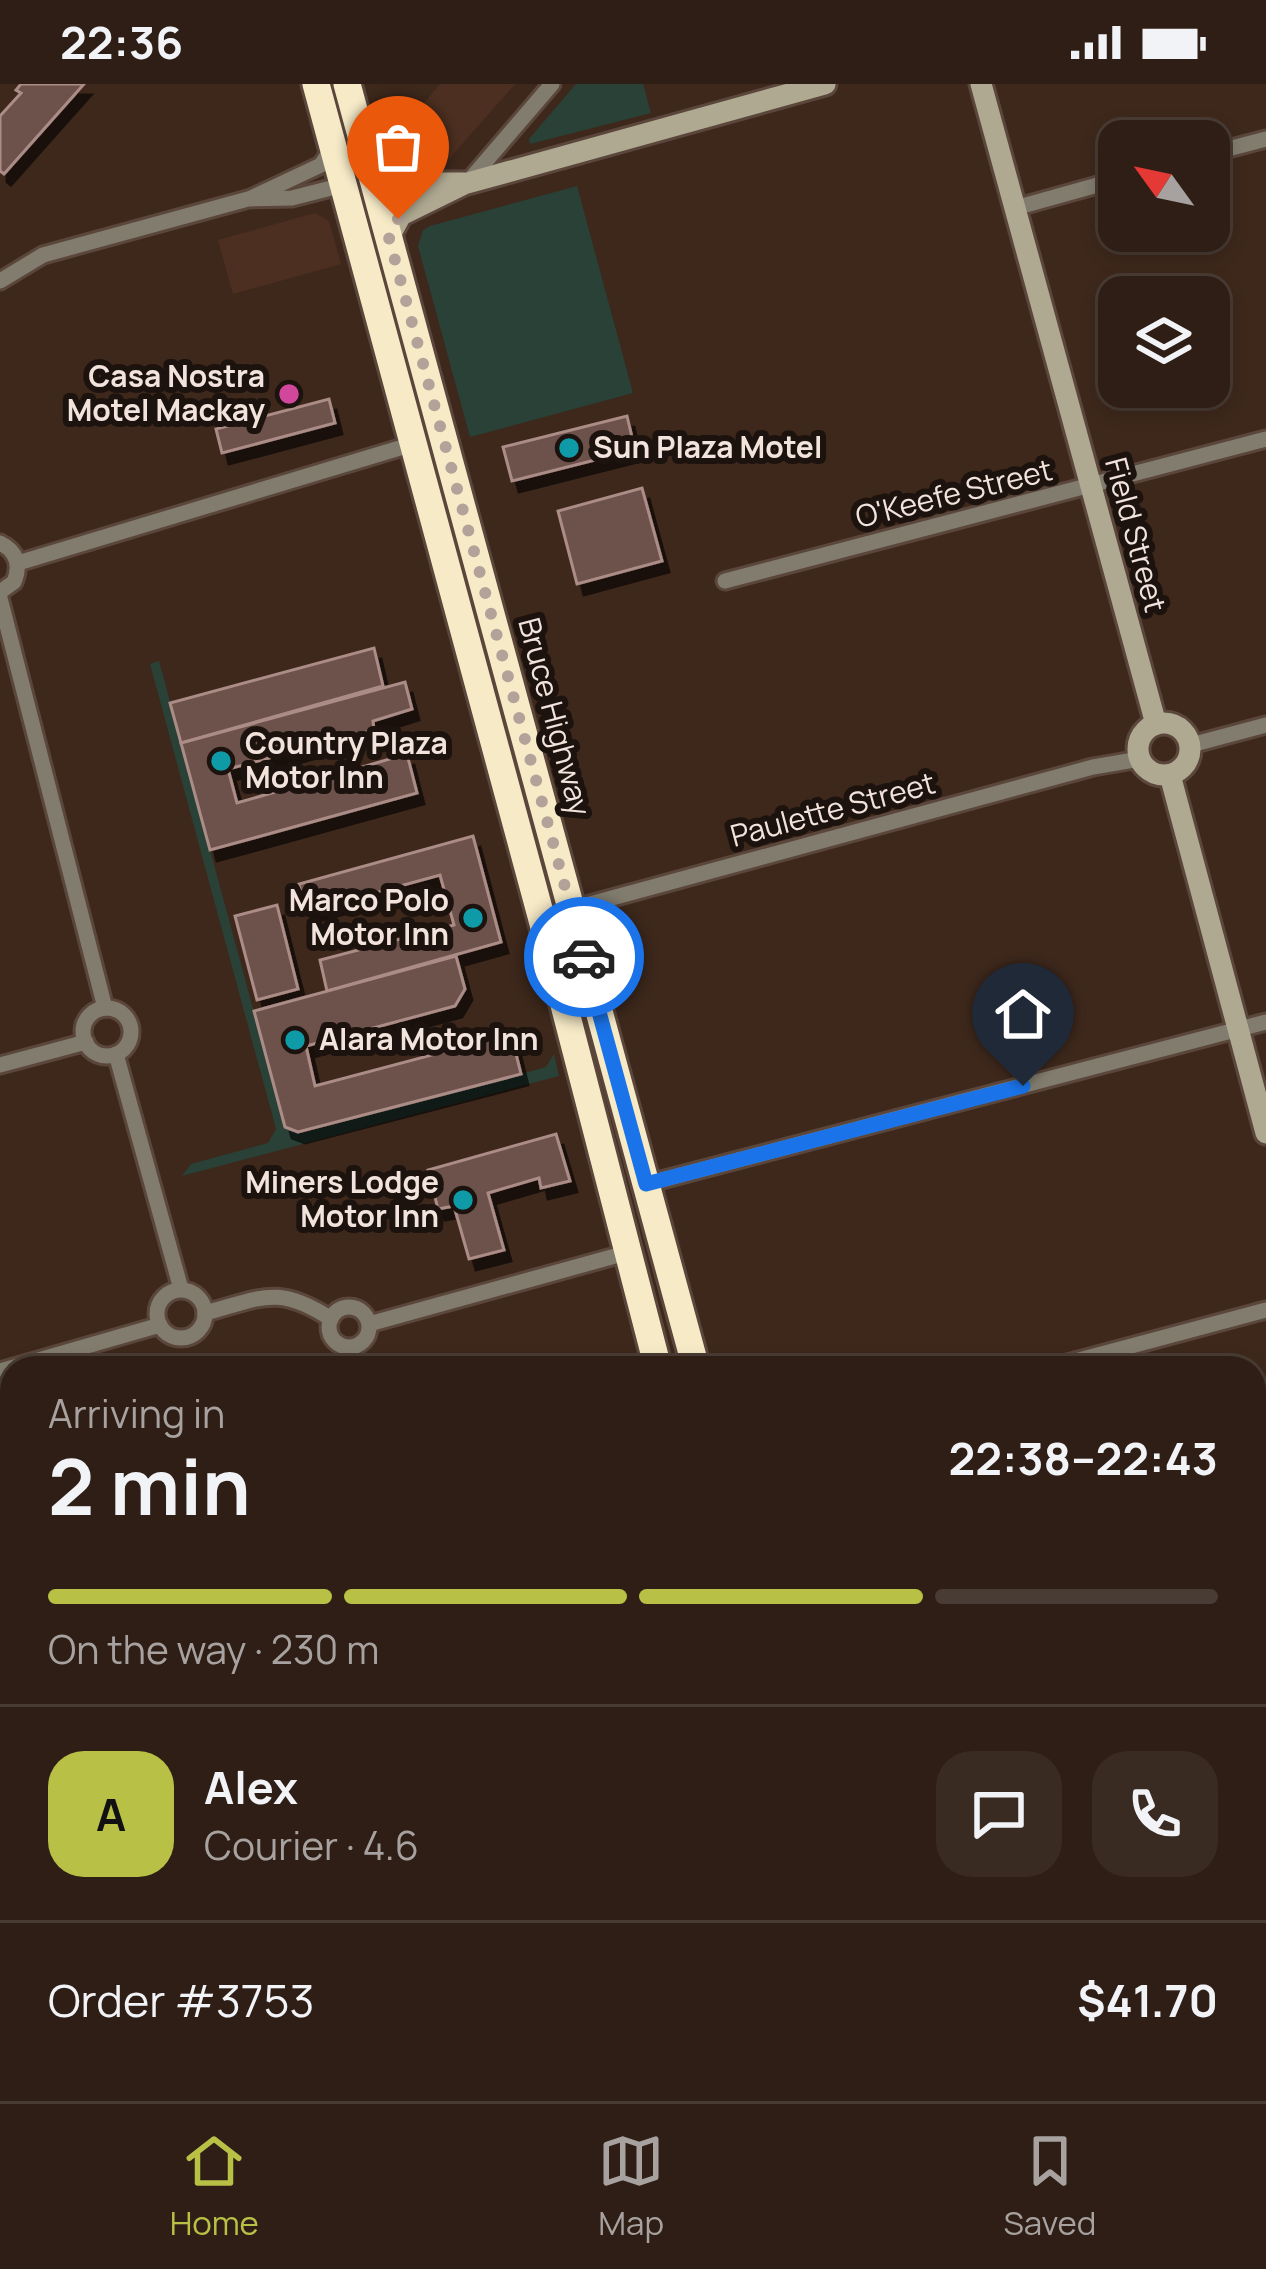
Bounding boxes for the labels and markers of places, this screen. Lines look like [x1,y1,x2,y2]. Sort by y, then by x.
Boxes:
pin [347,96,449,219]
place label: Casa Nostra Motel Mackay [67,355,265,430]
marker: Casa Nostra Motel Mackay [276,381,302,407]
place label: Sun Plaza Motel [593,426,822,467]
marker: Sun Plaza Motel [556,435,582,461]
place label: Country Plaza Motor Inn [245,722,448,797]
marker: Country Plaza Motor Inn [208,748,234,774]
place label: Marco Polo Motor Inn [289,879,449,954]
marker: Marco Polo Motor Inn [460,905,486,931]
pin [972,963,1074,1086]
place label: Alara Motor Inn [319,1018,539,1059]
marker: Alara Motor Inn [282,1027,308,1053]
place label: Miners Lodge Motor Inn [245,1161,439,1236]
marker: Miners Lodge Motor Inn [450,1187,476,1213]

